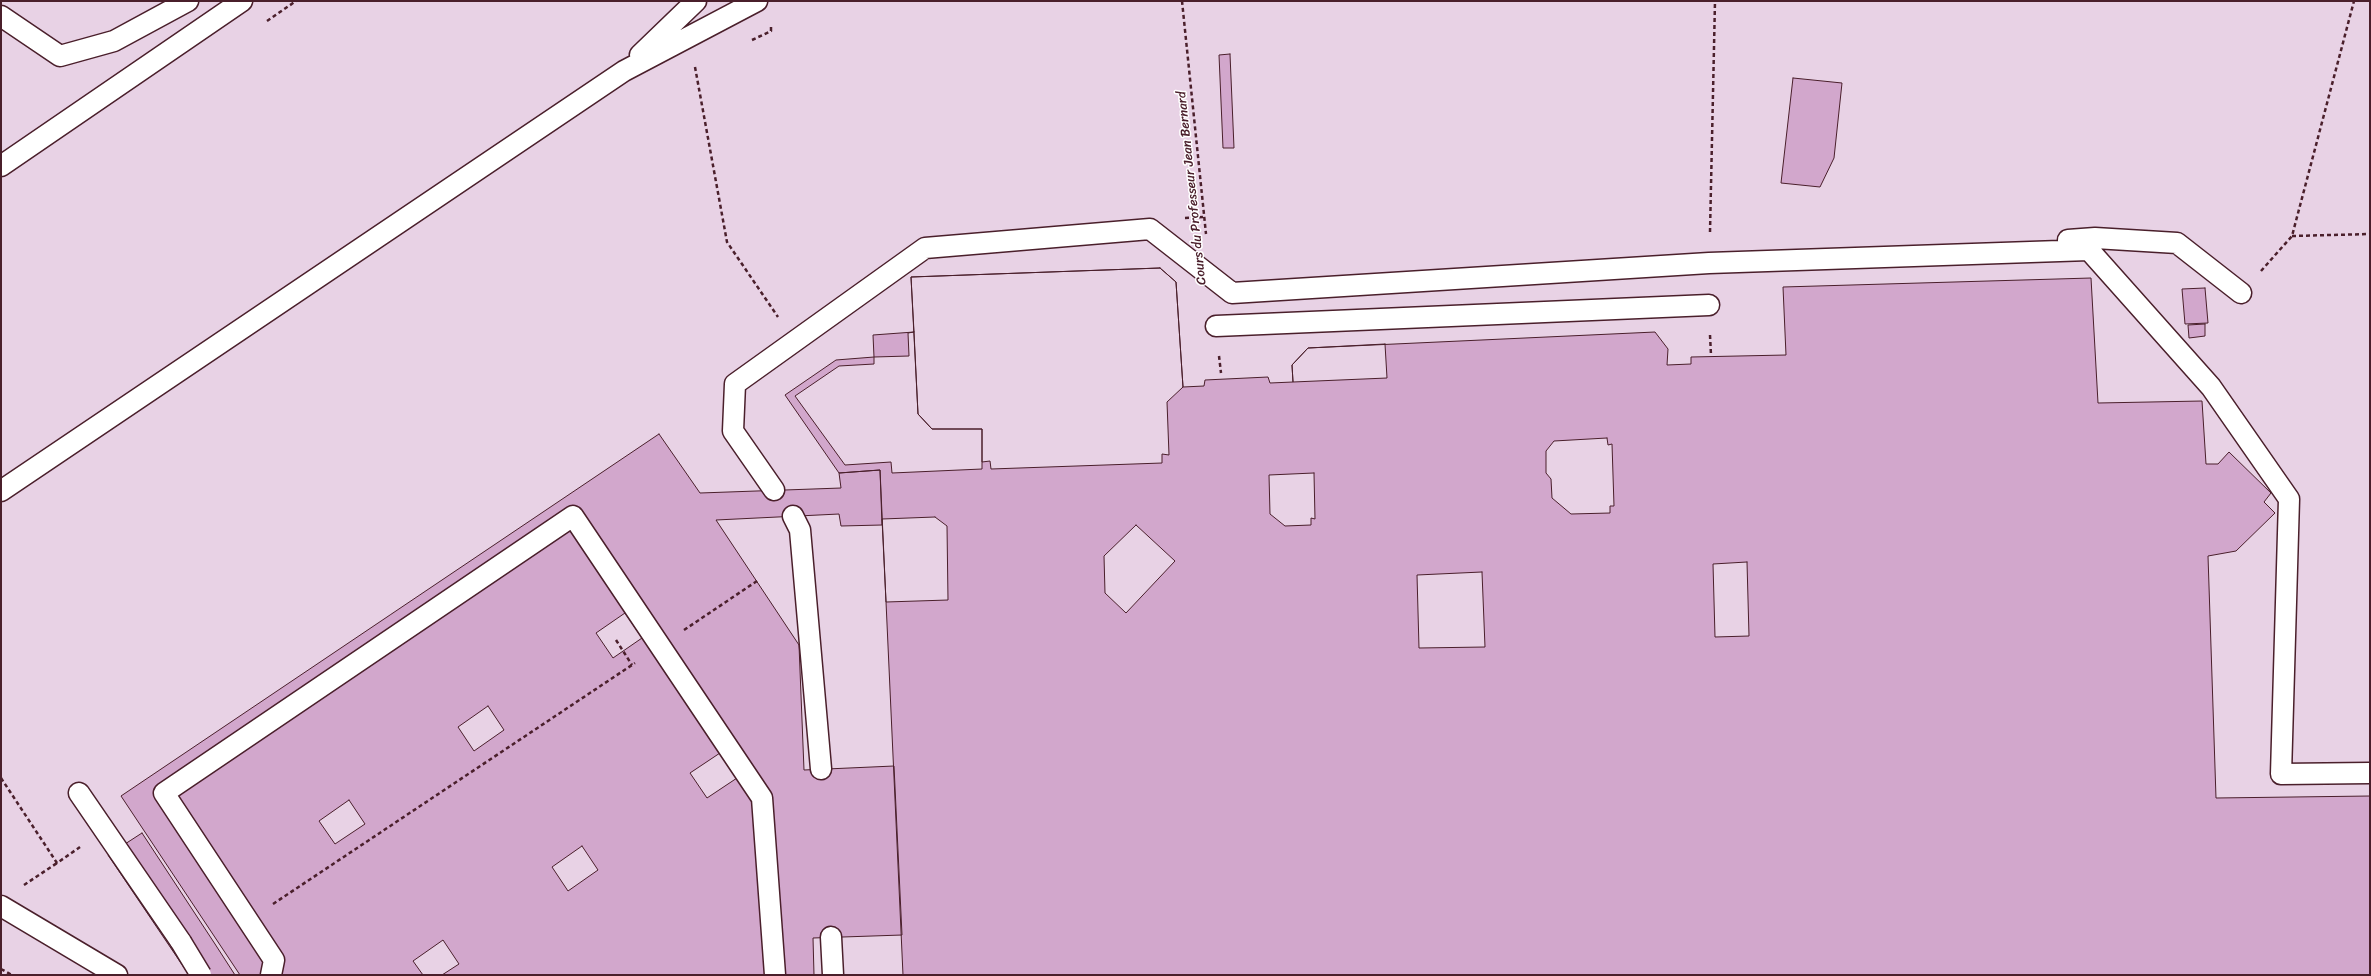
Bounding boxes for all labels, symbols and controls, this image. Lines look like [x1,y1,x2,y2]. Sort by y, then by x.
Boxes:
street label: Cours du Professeur Jean Bernard [1174,90,1210,286]

